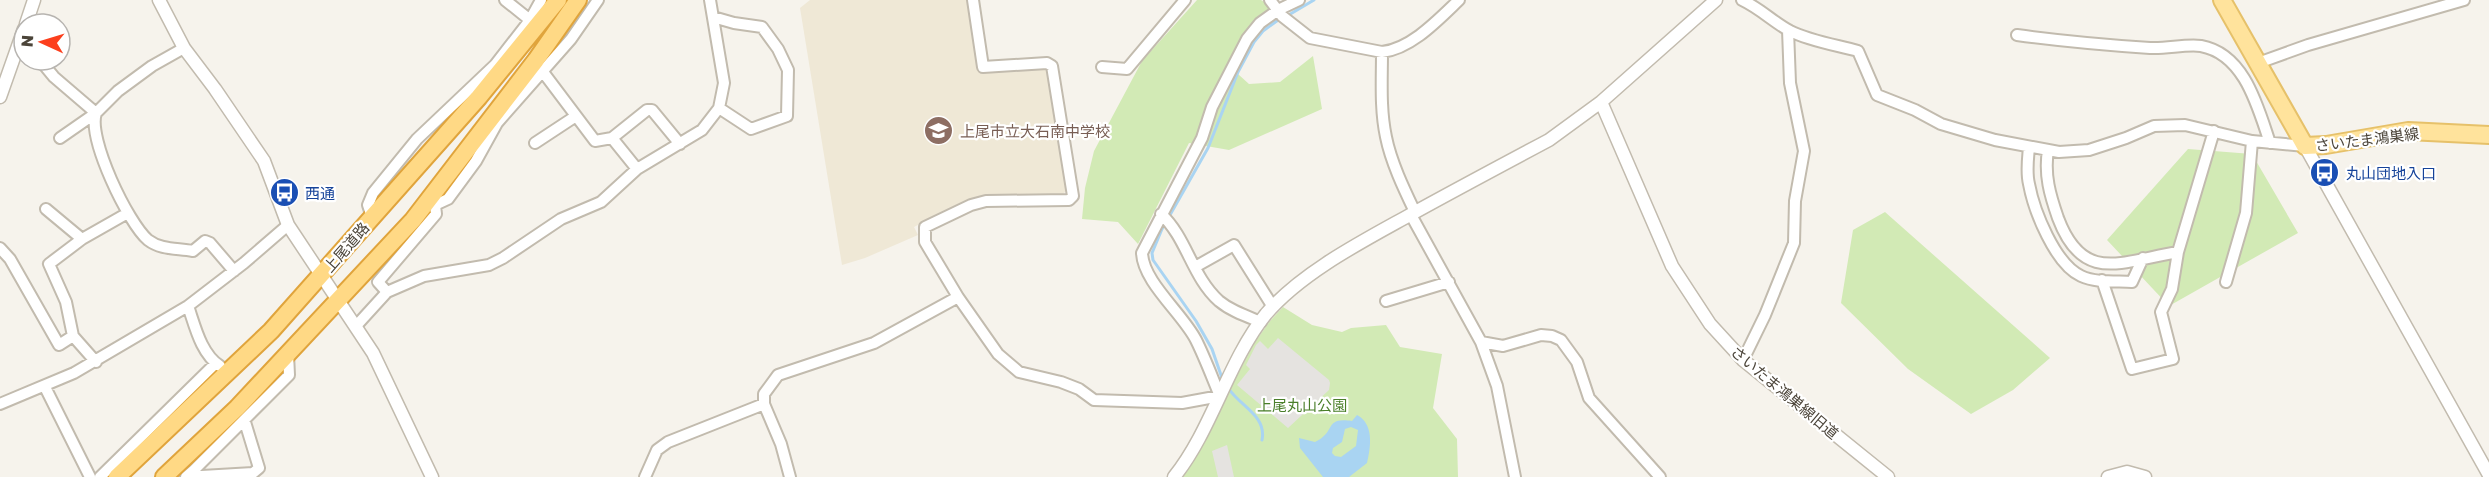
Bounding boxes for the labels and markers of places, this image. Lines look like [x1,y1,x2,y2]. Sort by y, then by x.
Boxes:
school or university icon: 上尾市立大石南中学校 [923,115,955,147]
place label: 上尾市立大石南中学校 [960,122,1110,140]
bus stop icon: 丸山団地入口 [2309,157,2341,189]
place label: 丸山団地入口 [2346,164,2436,182]
bus stop icon: 西通 [268,177,300,209]
place label: 西通 [305,184,335,202]

